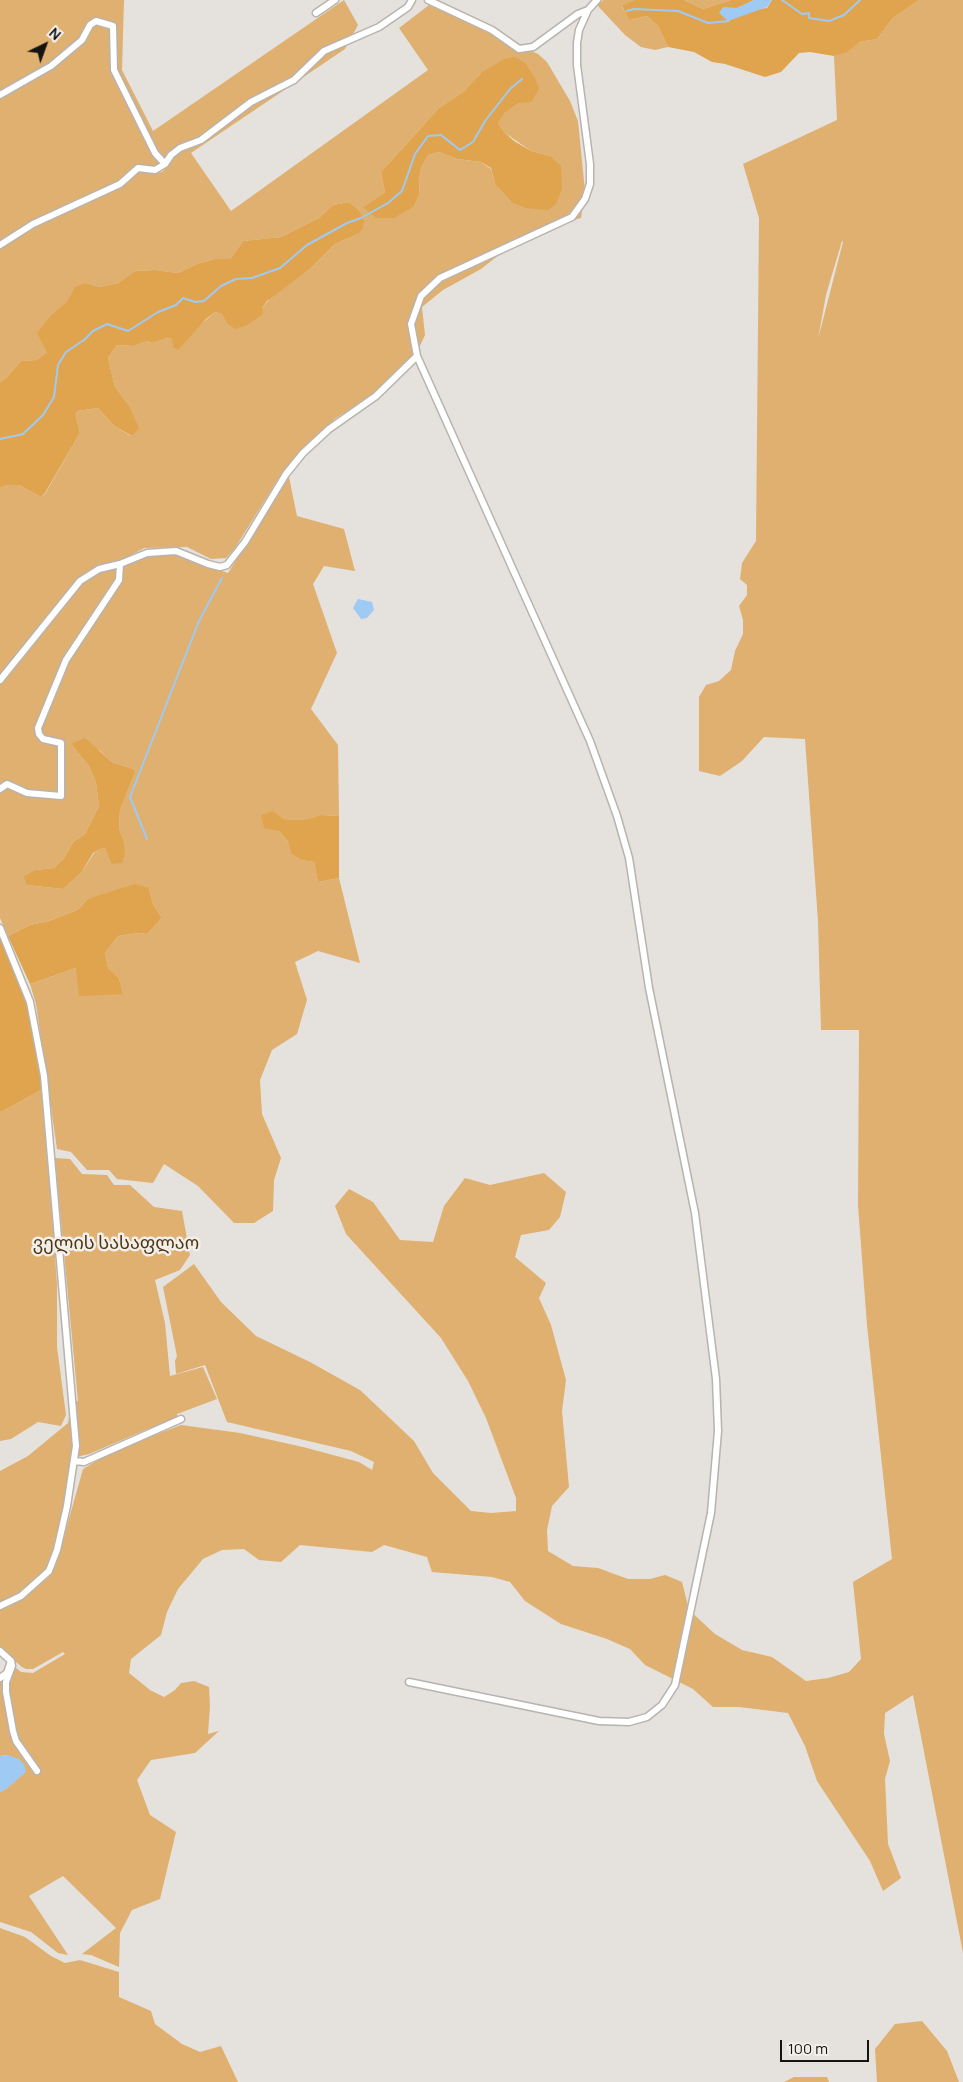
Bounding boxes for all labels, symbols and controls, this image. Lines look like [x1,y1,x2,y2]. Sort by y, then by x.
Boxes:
north arrow [20,20,70,70]
text: N [45,23,65,44]
park label: ველის სასაფლაო [33,1233,199,1255]
scale bar [783,2030,872,2062]
text: 100 m [788,2038,828,2059]

